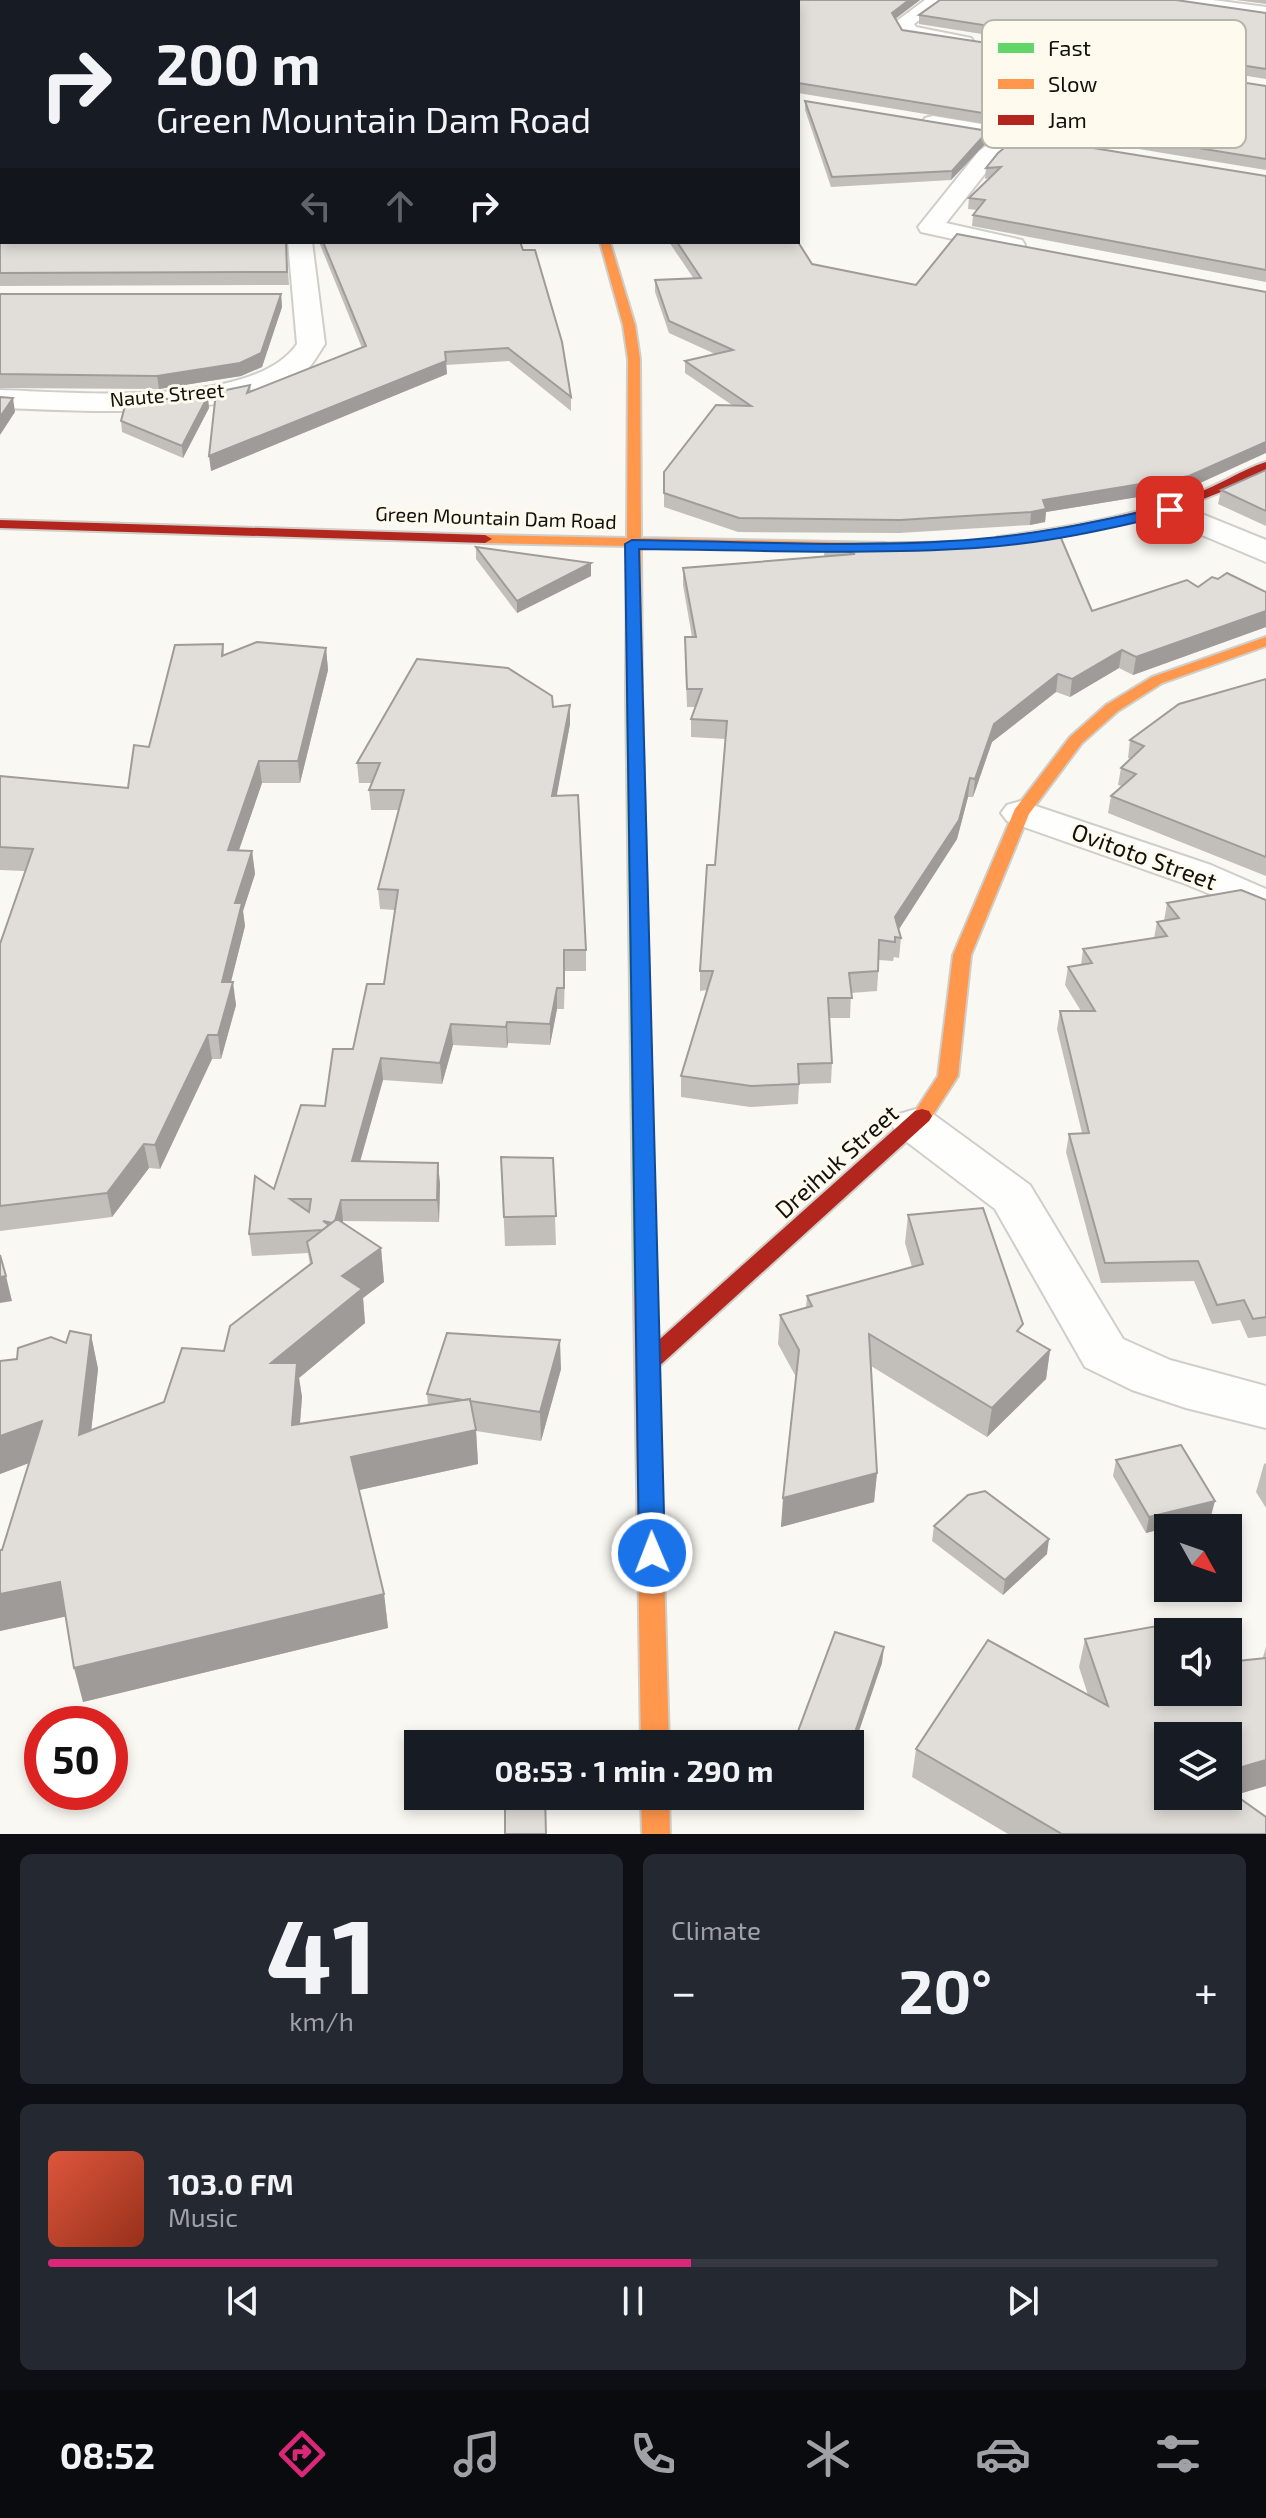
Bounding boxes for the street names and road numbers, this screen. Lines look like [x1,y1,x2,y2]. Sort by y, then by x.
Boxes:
street label: Naute Street [109,377,226,411]
street label: Green Mountain Dam Road [375,501,617,533]
street label: Ovitoto Street [1068,816,1221,895]
street label: Dreihuk Street [768,1098,904,1224]

